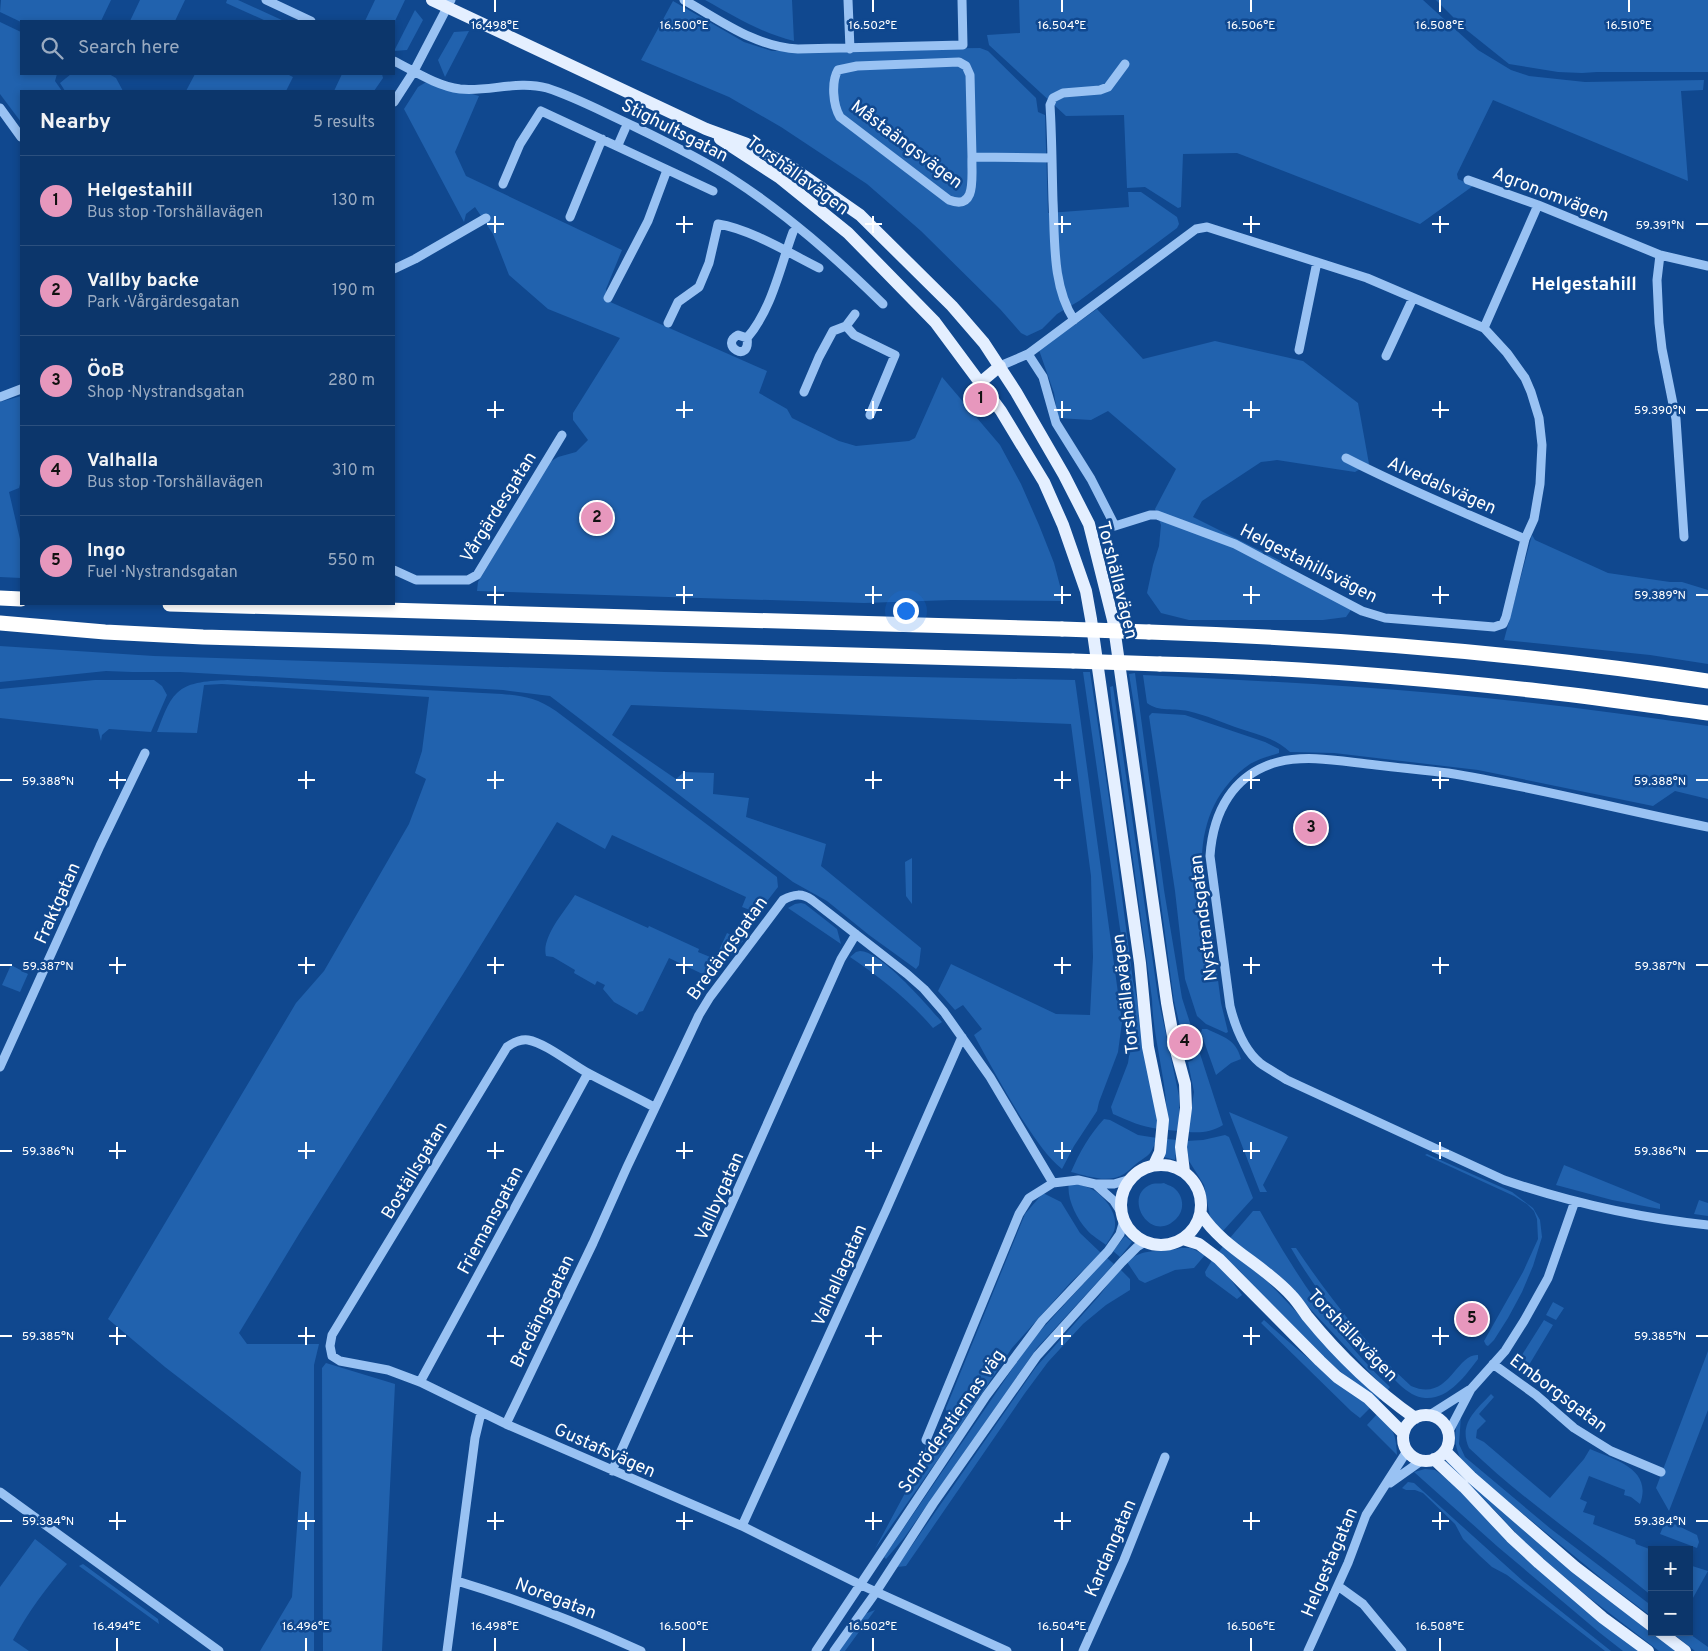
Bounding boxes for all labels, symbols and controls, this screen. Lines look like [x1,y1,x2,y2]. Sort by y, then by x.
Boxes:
text: 16.498°E [471,18,519,34]
text: 16.500°E [659,18,709,34]
text: 16.502°E [849,18,897,34]
text: 16.504°E [1037,18,1087,34]
text: 16.506°E [1227,18,1275,34]
text: 16.508°E [1416,18,1464,34]
text: 16.510°E [1606,18,1652,34]
search box [20,20,395,75]
icon: search [38,34,66,62]
text: Search here [78,36,180,60]
street label: Stighultsgatan [617,94,732,168]
street label: Måstaängsvägen [846,96,967,195]
text: Nearby [40,109,111,136]
text: 5 results [313,113,375,133]
street label: Torshällavägen [741,131,853,221]
street label: Agronomvägen [1489,163,1612,228]
text: Helgestahill [87,179,193,203]
text: 1 [53,191,59,211]
text: 130 m [332,191,375,211]
text: Bus stop · Torshällavägen [87,203,263,223]
text: 59.391°N [1635,218,1685,234]
text: Vallby backe [87,269,199,293]
district label: Helgestahill [1531,273,1637,297]
text: 2 [51,281,61,301]
text: 190 m [332,281,375,301]
text: Park · Vårgärdesgatan [87,293,239,313]
text: ÖoB [87,359,124,383]
text: 3 [51,371,61,391]
text: 280 m [328,371,375,391]
pin: 1 [965,380,997,418]
text: Shop · Nystrandsgatan [87,383,244,403]
text: 59.390°N [1634,403,1686,419]
street label: Vårgärdesgatan [456,448,543,568]
text: Valhalla [87,449,158,473]
street label: Alvedalsvägen [1383,452,1499,521]
text: 4 [51,461,61,481]
text: 310 m [332,461,375,481]
text: Bus stop · Torshällavägen [87,473,263,493]
pin: 2 [581,499,613,537]
street label: Torshällavägen [1091,519,1142,642]
street label: Helgestahillsvägen [1236,520,1381,609]
text: Ingo [87,539,126,563]
text: 5 [51,551,61,571]
text: 550 m [328,551,375,571]
text: Fuel · Nystrandsgatan [87,563,238,583]
text: 59.389°N [1634,588,1686,604]
your location [893,598,919,624]
text: 59.388°N [22,774,74,790]
text: 59.388°N [1634,774,1686,790]
pin: 3 [1295,809,1327,847]
street label: Nystrandsgatan [1185,853,1224,982]
street label: Fraktgatan [30,859,87,948]
street label: Bredängsgatan [683,892,774,1005]
street label: Torshällavägen [1108,932,1145,1055]
text: 59.387°N [22,959,74,975]
text: 59.387°N [1634,959,1686,975]
pin: 4 [1169,1023,1201,1061]
street label: Boställsgatan [377,1118,453,1224]
text: 59.386°N [22,1144,74,1160]
text: 59.386°N [1634,1144,1686,1160]
street label: Vallbygatan [691,1149,750,1245]
street label: Friemansgatan [453,1163,530,1279]
street label: Valhallagatan [808,1221,873,1330]
street label: Bredängsgatan [506,1251,581,1372]
street label: Torshällavägen [1302,1285,1402,1388]
pin: 5 [1456,1300,1488,1338]
text: 59.385°N [22,1329,74,1345]
text: 59.385°N [1634,1329,1686,1345]
street label: Schröderstiernas väg [894,1345,1011,1498]
street label: Emborgsgatan [1504,1350,1612,1439]
street label: Gustafsvägen [550,1419,659,1484]
street label: Kardangatan [1080,1496,1142,1601]
street label: Helgestagatan [1297,1504,1364,1621]
text: 59.384°N [22,1514,74,1530]
text: 59.384°N [1634,1514,1686,1530]
map controls [1648,1546,1693,1636]
button: + [1648,1546,1693,1591]
street label: Noregatan [512,1573,599,1625]
button: − [1648,1591,1693,1636]
text: 16.494°E [93,1619,141,1635]
text: 16.496°E [282,1619,330,1635]
text: 16.498°E [471,1619,519,1635]
text: 16.500°E [659,1619,709,1635]
text: 16.502°E [849,1619,897,1635]
text: 16.504°E [1037,1619,1087,1635]
text: 16.506°E [1227,1619,1275,1635]
text: 16.508°E [1416,1619,1464,1635]

